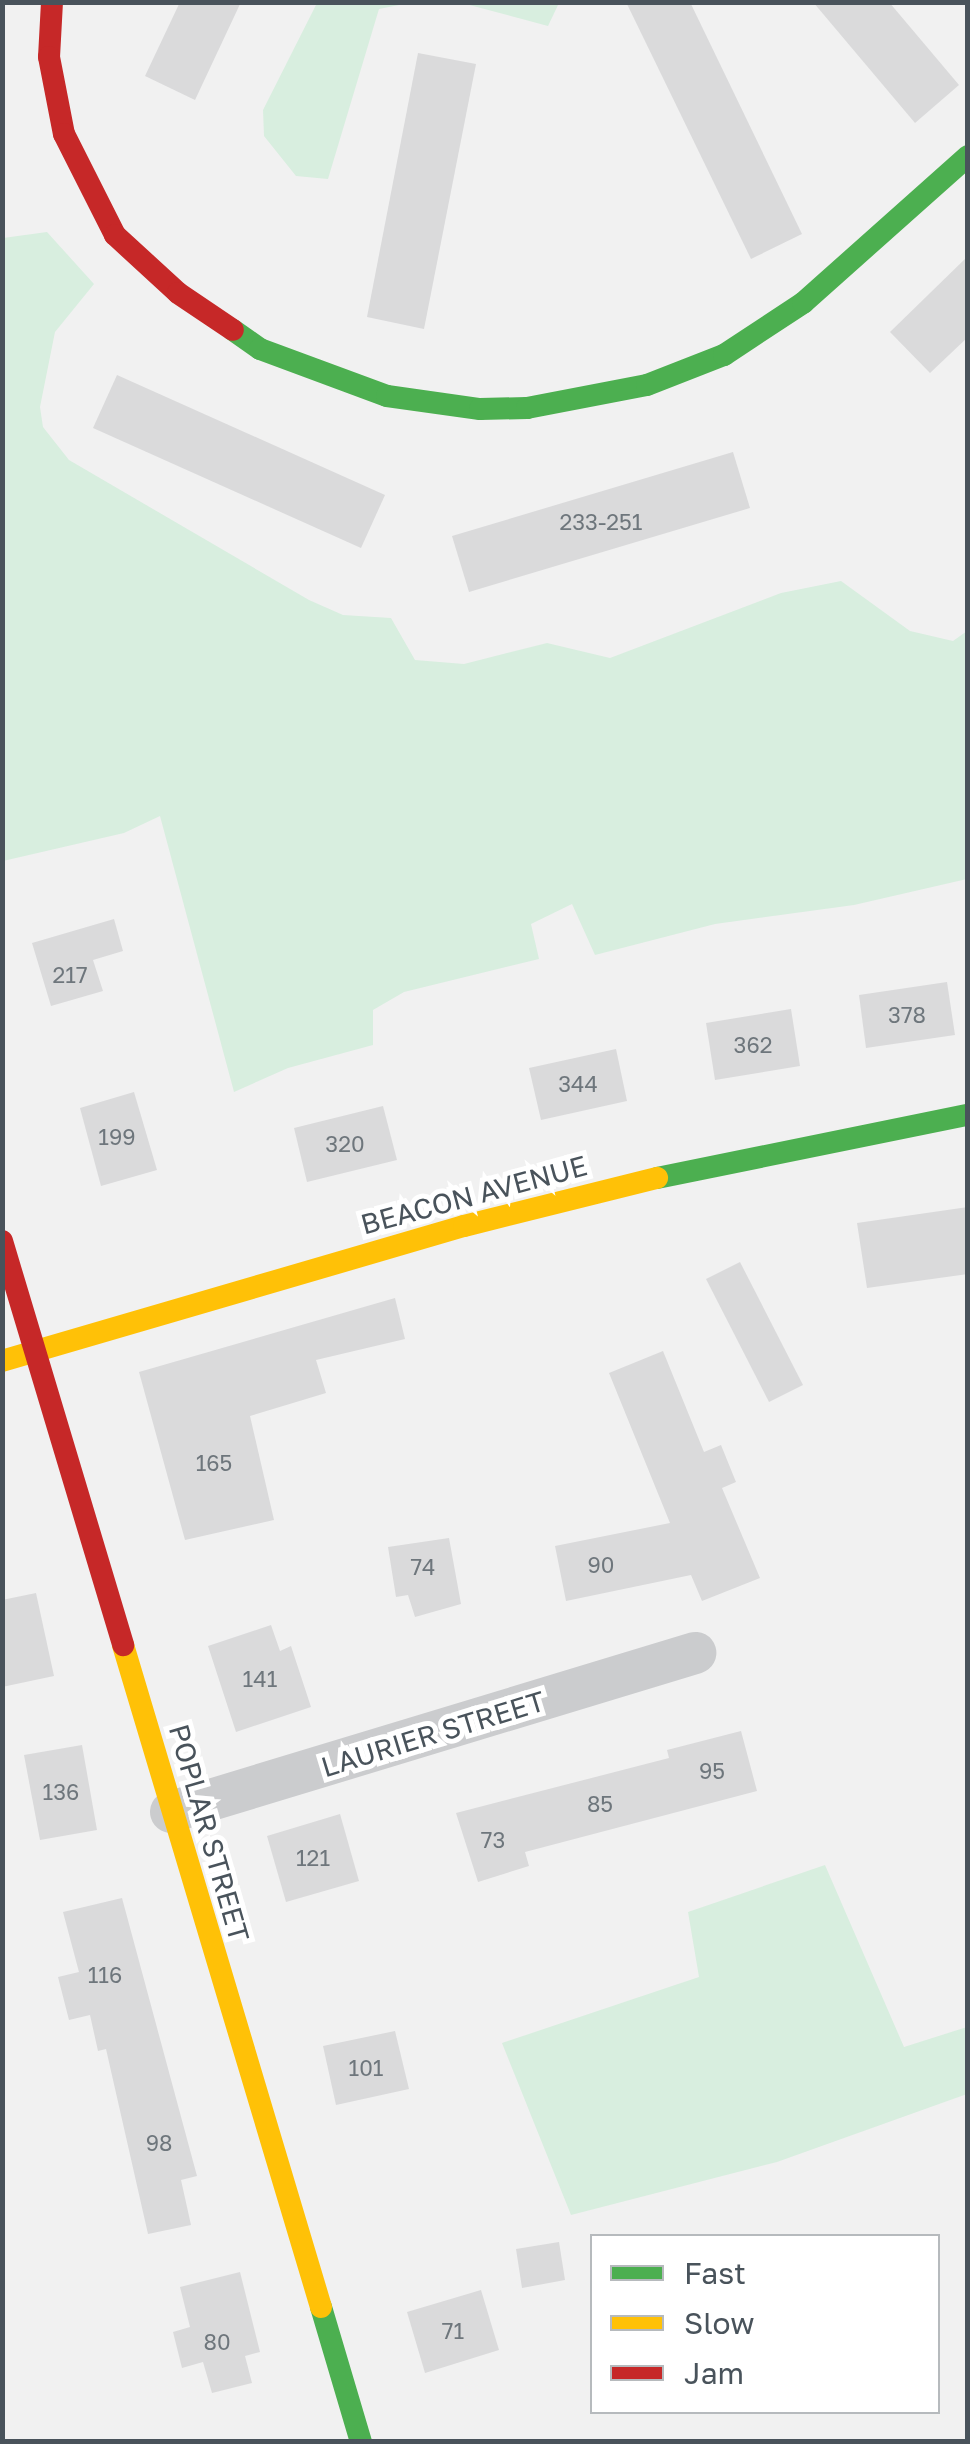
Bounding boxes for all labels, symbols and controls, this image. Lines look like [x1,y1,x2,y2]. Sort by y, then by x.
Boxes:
house number: 233-251 [559,509,643,535]
house number: 217 [52,962,88,988]
house number: 378 [888,1002,926,1028]
house number: 362 [734,1032,772,1058]
house number: 344 [558,1071,598,1097]
house number: 199 [98,1124,136,1150]
house number: 320 [325,1131,365,1157]
street label: BEACON AVENUE [357,1149,591,1241]
house number: 165 [196,1450,232,1476]
house number: 90 [588,1552,614,1578]
house number: 74 [410,1554,436,1580]
house number: 141 [243,1666,277,1692]
street label: LAURIER STREET [317,1684,549,1784]
street label: POPLAR STREET [162,1720,256,1946]
house number: 95 [699,1758,725,1784]
house number: 136 [43,1779,79,1805]
house number: 85 [587,1791,613,1817]
house number: 73 [481,1827,505,1853]
house number: 121 [296,1845,330,1871]
house number: 116 [88,1962,122,1988]
house number: 101 [349,2055,383,2081]
house number: 98 [146,2130,172,2156]
legend [590,2234,940,2414]
text: Fast [684,2255,746,2291]
text: Slow [684,2305,755,2341]
house number: 71 [442,2318,464,2344]
house number: 80 [203,2329,231,2355]
text: Jam [684,2355,744,2391]

